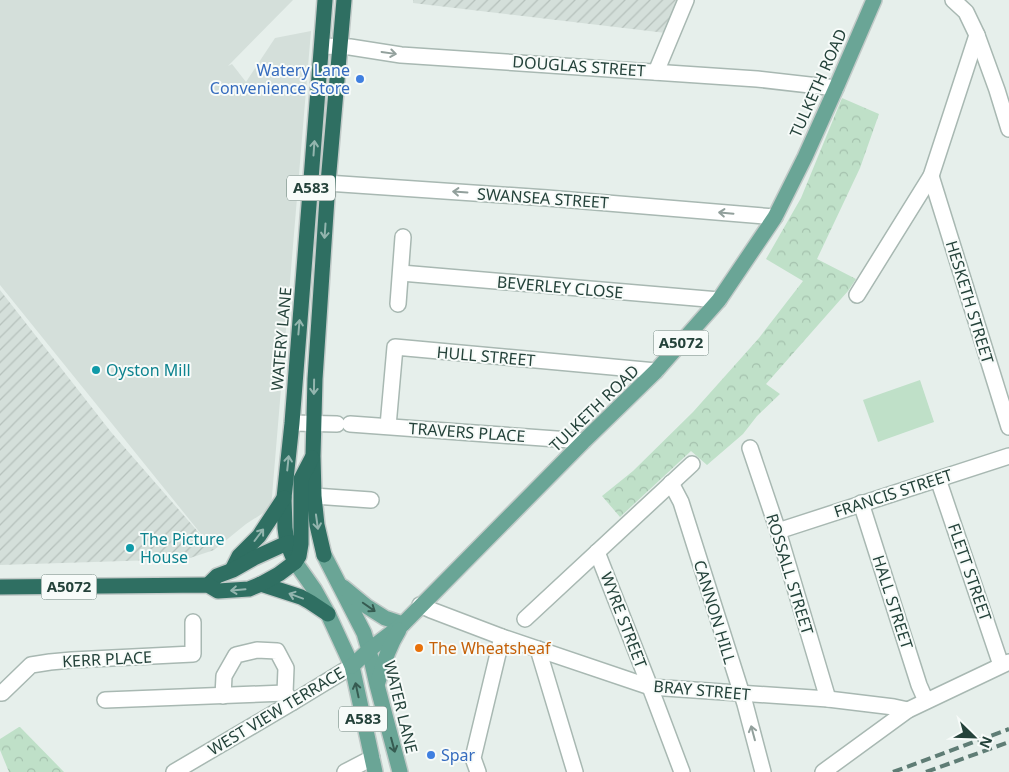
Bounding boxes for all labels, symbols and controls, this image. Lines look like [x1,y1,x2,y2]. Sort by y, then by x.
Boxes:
street label: TULKETH ROAD [784,25,852,141]
one-way arrow [381,48,397,58]
street label: DOUGLAS STREET [512,50,646,82]
place label: Watery Lane Convenience Store [210,59,350,99]
marker: Watery Lane Convenience Store [354,73,366,85]
one-way arrow [309,140,319,156]
road number: A583 [287,176,335,200]
street label: SWANSEA STREET [476,182,610,214]
one-way arrow [452,187,468,196]
one-way arrow [719,208,735,218]
one-way arrow [320,223,330,239]
street label: HESKETH STREET [941,238,999,366]
street label: BEVERLEY CLOSE [496,271,624,303]
street label: WATERY LANE [266,286,296,392]
one-way arrow [294,320,304,336]
road number: A5072 [654,330,708,356]
street label: HULL STREET [436,341,536,371]
place label: Oyston Mill [106,359,191,381]
street label: TULKETH ROAD [544,360,644,456]
marker: Oyston Mill [90,364,102,376]
one-way arrow [310,379,319,395]
street label: TRAVERS PLACE [408,417,526,447]
one-way arrow [283,455,292,471]
street label: FRANCIS STREET [831,463,955,523]
street label: ROSSALL STREET [761,511,819,637]
one-way arrow [312,514,322,530]
street label: FLETT STREET [943,520,997,624]
place label: The Picture House [140,528,224,568]
one-way arrow [254,529,265,542]
marker: The Picture House [124,542,136,554]
street label: HALL STREET [867,552,919,652]
street label: CANNON HILL [689,557,741,667]
street label: WYRE STREET [596,569,652,671]
road number: A5072 [42,574,96,600]
one-way arrow [230,585,246,595]
one-way arrow [289,591,304,600]
one-way arrow [361,602,375,612]
place label: The Wheatsheaf [429,637,552,659]
marker: The Wheatsheaf [413,642,425,654]
street label: KERR PLACE [62,646,152,672]
street label: WATER LANE [379,658,423,756]
street label: WEST VIEW TERRACE [204,662,348,760]
street label: BRAY STREET [653,675,751,705]
one-way arrow [352,683,361,699]
road number: A583 [339,706,387,732]
north arrow [949,712,999,762]
one-way arrow [747,725,757,741]
text: N [975,733,997,751]
one-way arrow [389,737,398,753]
place label: Spar [441,744,476,766]
marker: Spar [425,749,437,761]

